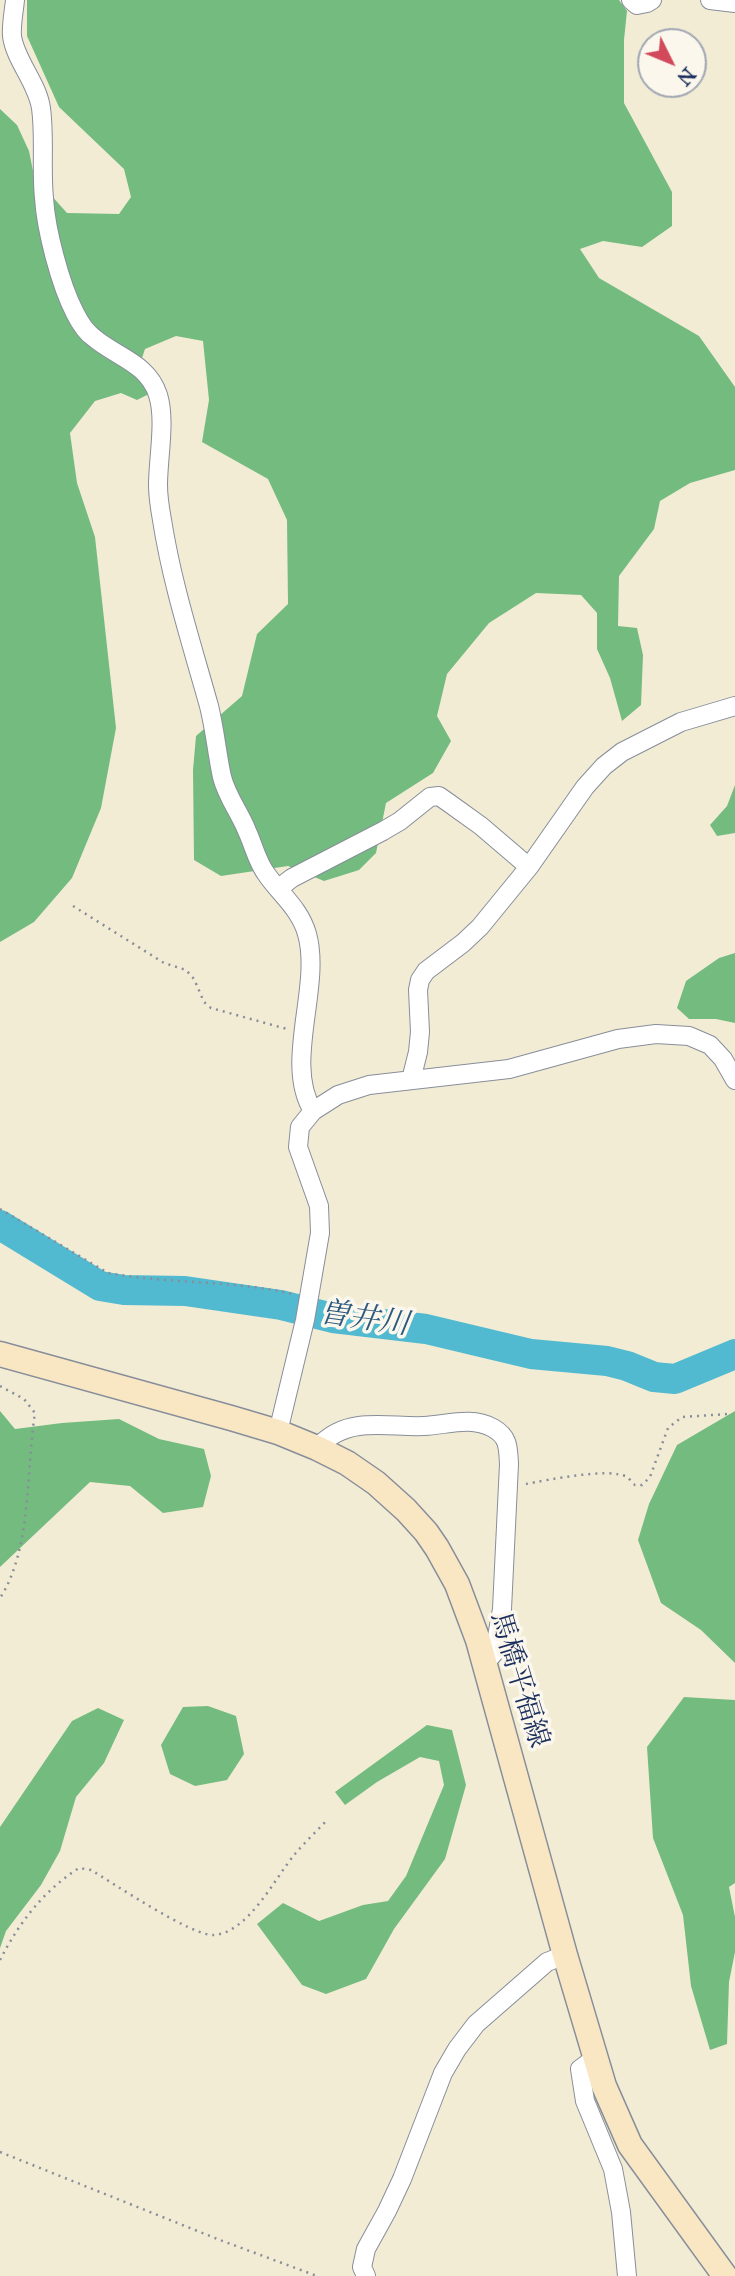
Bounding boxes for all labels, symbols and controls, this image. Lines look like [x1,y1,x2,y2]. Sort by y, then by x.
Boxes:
north arrow [637,28,707,98]
text: N [672,63,700,90]
water label: 曽井川 [317,1296,411,1344]
street label: 馬橋平福線 [481,1608,555,1752]

